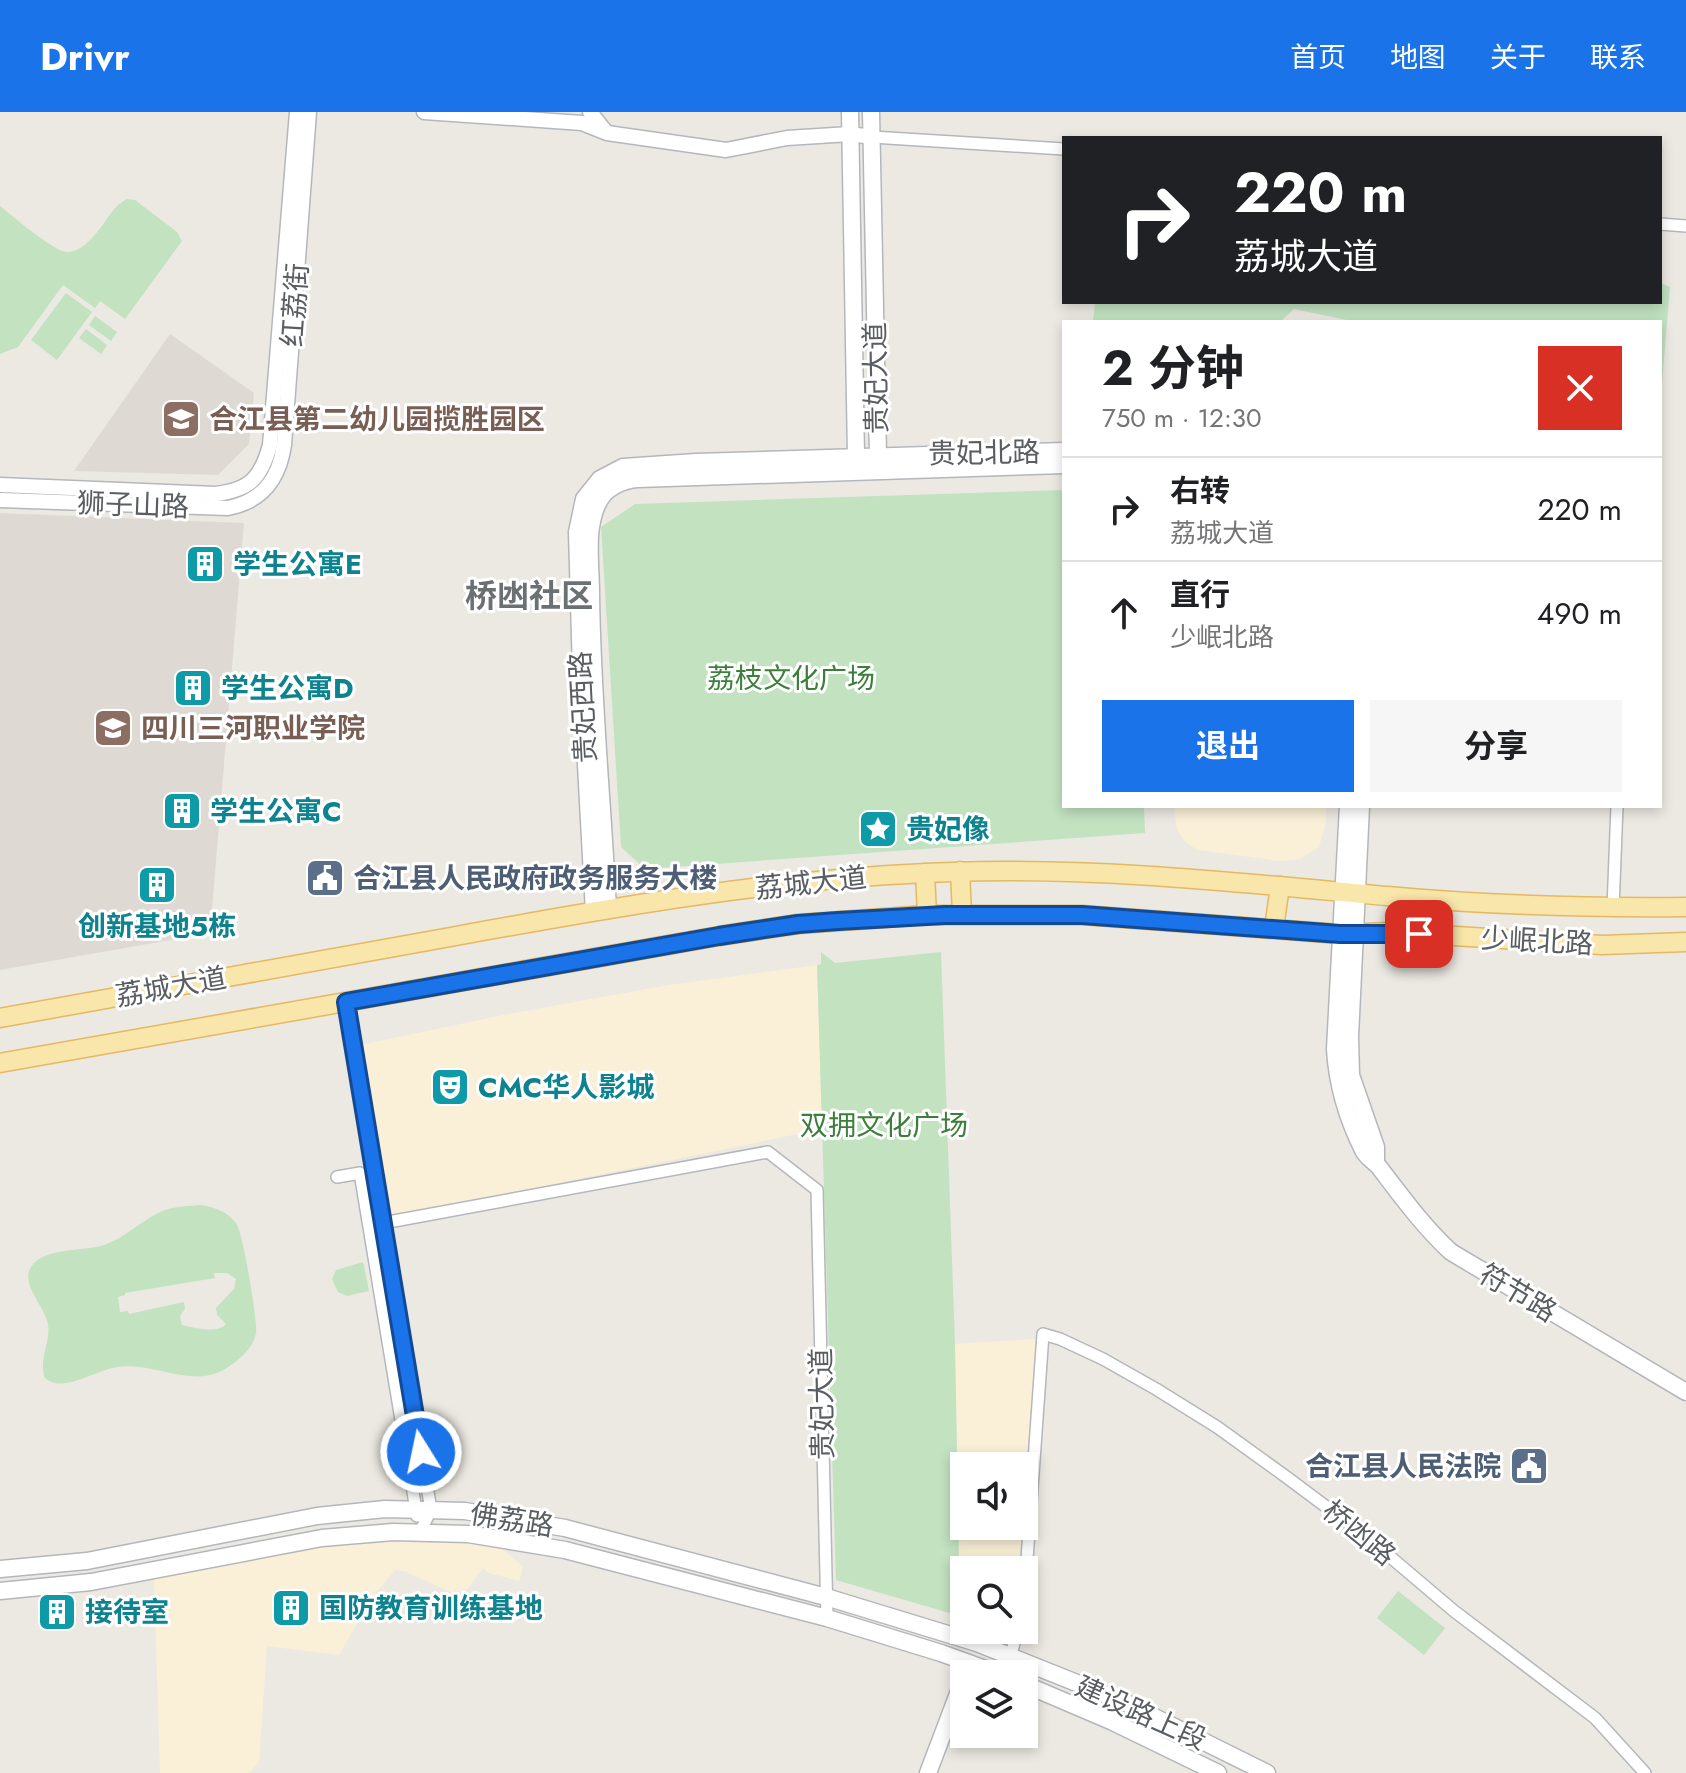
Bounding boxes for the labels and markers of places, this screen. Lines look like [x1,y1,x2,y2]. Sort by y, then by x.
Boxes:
school or university icon: 合江县第二幼儿园揽胜园区 [160,398,202,440]
place label: 合江县第二幼儿园揽胜园区 [209,399,545,440]
building icon: 学生公寓E [184,543,226,585]
place label: 学生公寓E [233,544,362,585]
building icon: 学生公寓D [172,667,214,709]
place label: 学生公寓D [221,668,354,709]
school or university icon: 四川三河职业学院 [92,707,134,749]
place label: 四川三河职业学院 [141,708,365,749]
building icon: 学生公寓C [161,790,203,832]
place label: 学生公寓C [210,791,342,832]
place icon: 贵妃像 [857,808,899,850]
place label: 贵妃像 [906,809,990,850]
public building icon: 合江县人民政府政务服务大楼 [304,857,346,899]
place label: 合江县人民政府政务服务大楼 [353,858,717,899]
building icon: 创新基地5栋 [136,864,178,906]
pin [1385,900,1453,968]
place label: 创新基地5栋 [78,906,236,947]
theatre icon: CMC华人影城 [429,1066,471,1108]
place label: CMC华人影城 [478,1067,654,1108]
public building icon: 合江县人民法院 [1508,1445,1550,1487]
place label: 合江县人民法院 [1305,1446,1501,1487]
building icon: 国防教育训练基地 [270,1587,312,1629]
place label: 国防教育训练基地 [319,1588,543,1629]
building icon: 接待室 [36,1591,78,1633]
place label: 接待室 [85,1592,169,1633]

